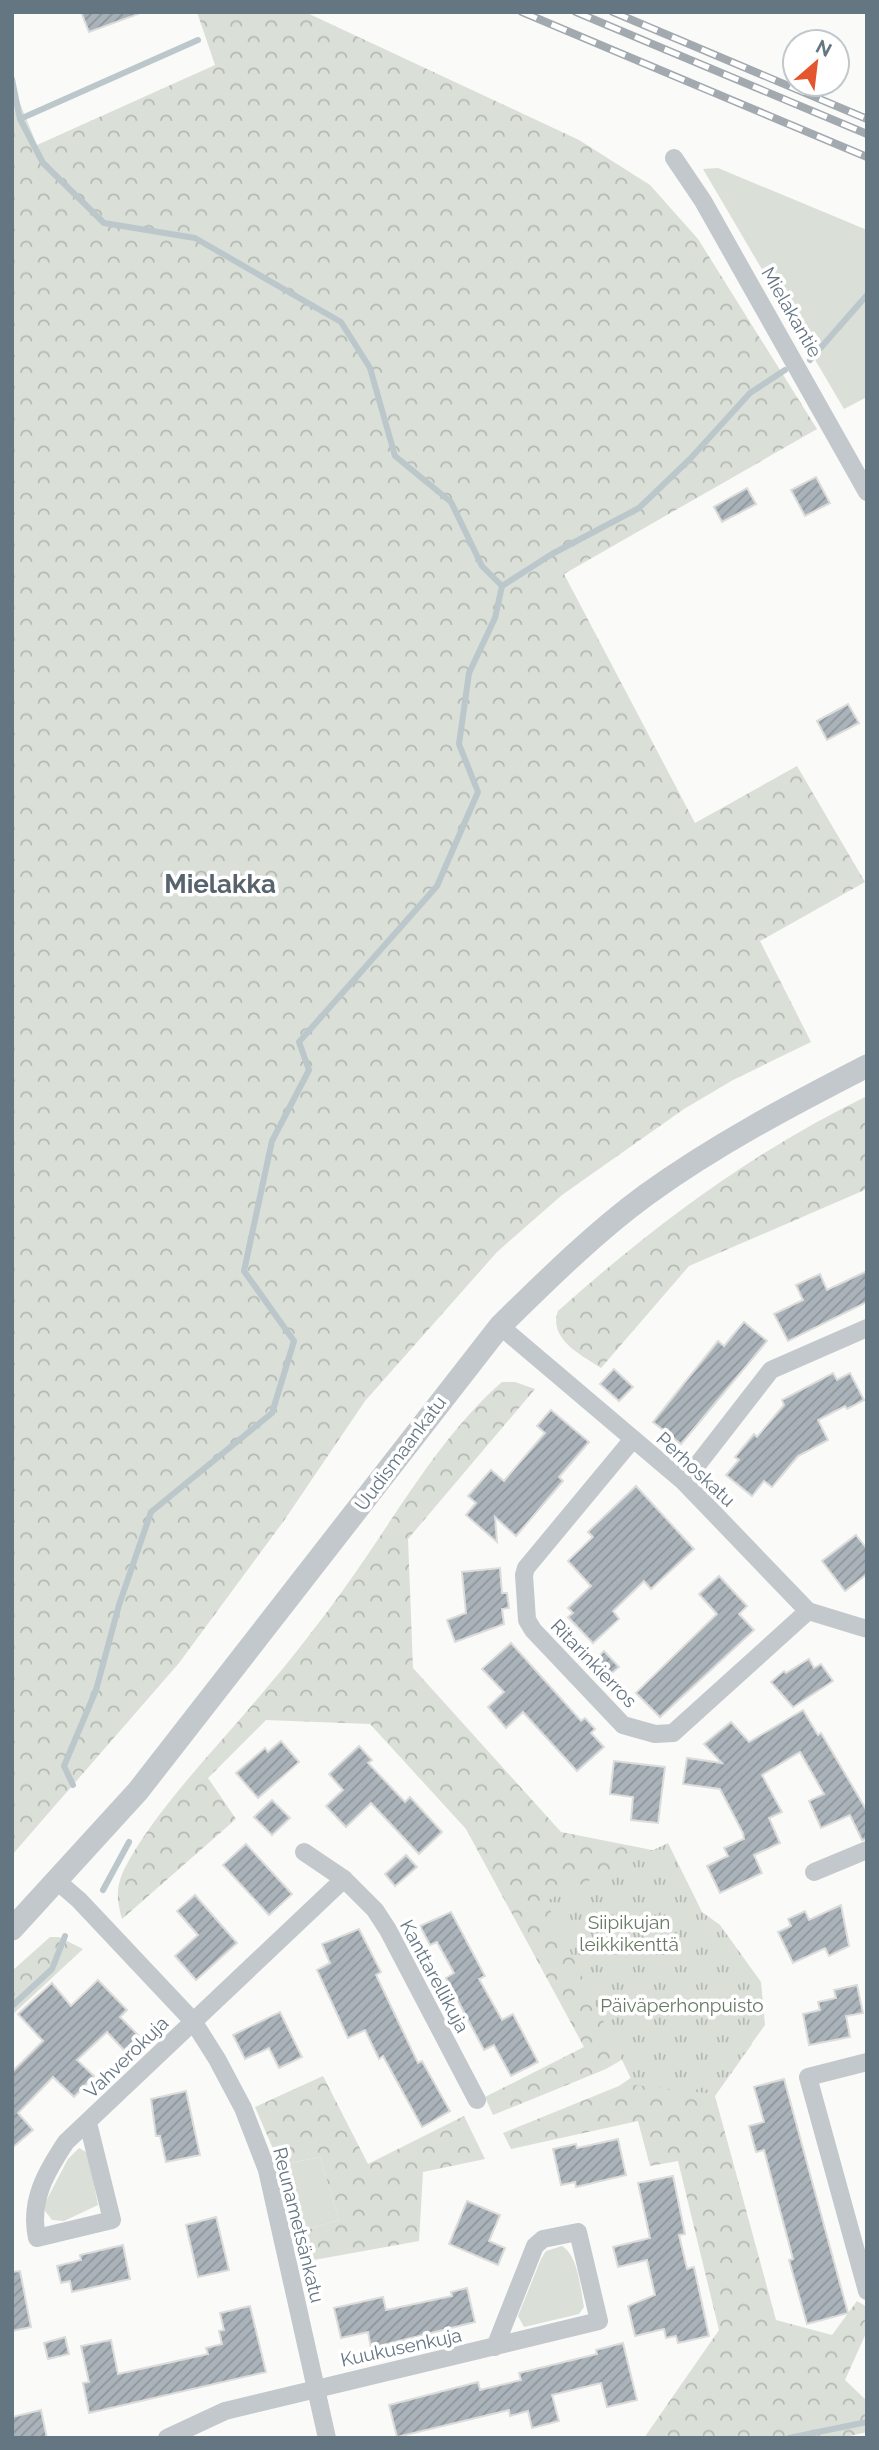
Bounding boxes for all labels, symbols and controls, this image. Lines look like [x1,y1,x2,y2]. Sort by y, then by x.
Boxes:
north arrow [781,28,851,98]
text: N [812,35,836,61]
street label: Mielakantie [757,263,827,361]
district label: Mielakka [164,869,276,899]
street label: Uudismaankatu [350,1391,450,1515]
street label: Perhoskatu [652,1427,740,1511]
street label: Ritarinkierros [547,1614,641,1712]
park label: Siipikujan leikkikenttä [579,1911,679,1955]
street label: Kanttarellikuja [396,1916,474,2036]
park label: Päiväperhonpuisto [600,1994,764,2016]
street label: Vahverokuja [80,2012,172,2102]
street label: Reunametsänkatu [269,2145,329,2305]
street label: Kuukusenkuja [338,2323,464,2371]

